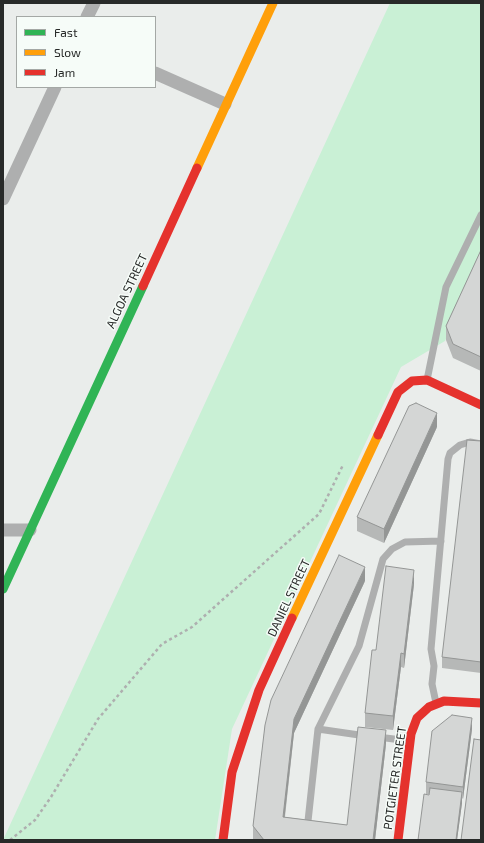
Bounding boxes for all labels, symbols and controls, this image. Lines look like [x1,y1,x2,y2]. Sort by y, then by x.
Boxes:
legend [16,16,156,88]
text: Fast [54,25,77,39]
text: Slow [54,45,81,59]
text: Jam [54,65,75,79]
street label: ALGOA STREET [103,251,151,331]
street label: DANIEL STREET [265,557,313,639]
street label: POTGIETER STREET [381,725,409,831]

